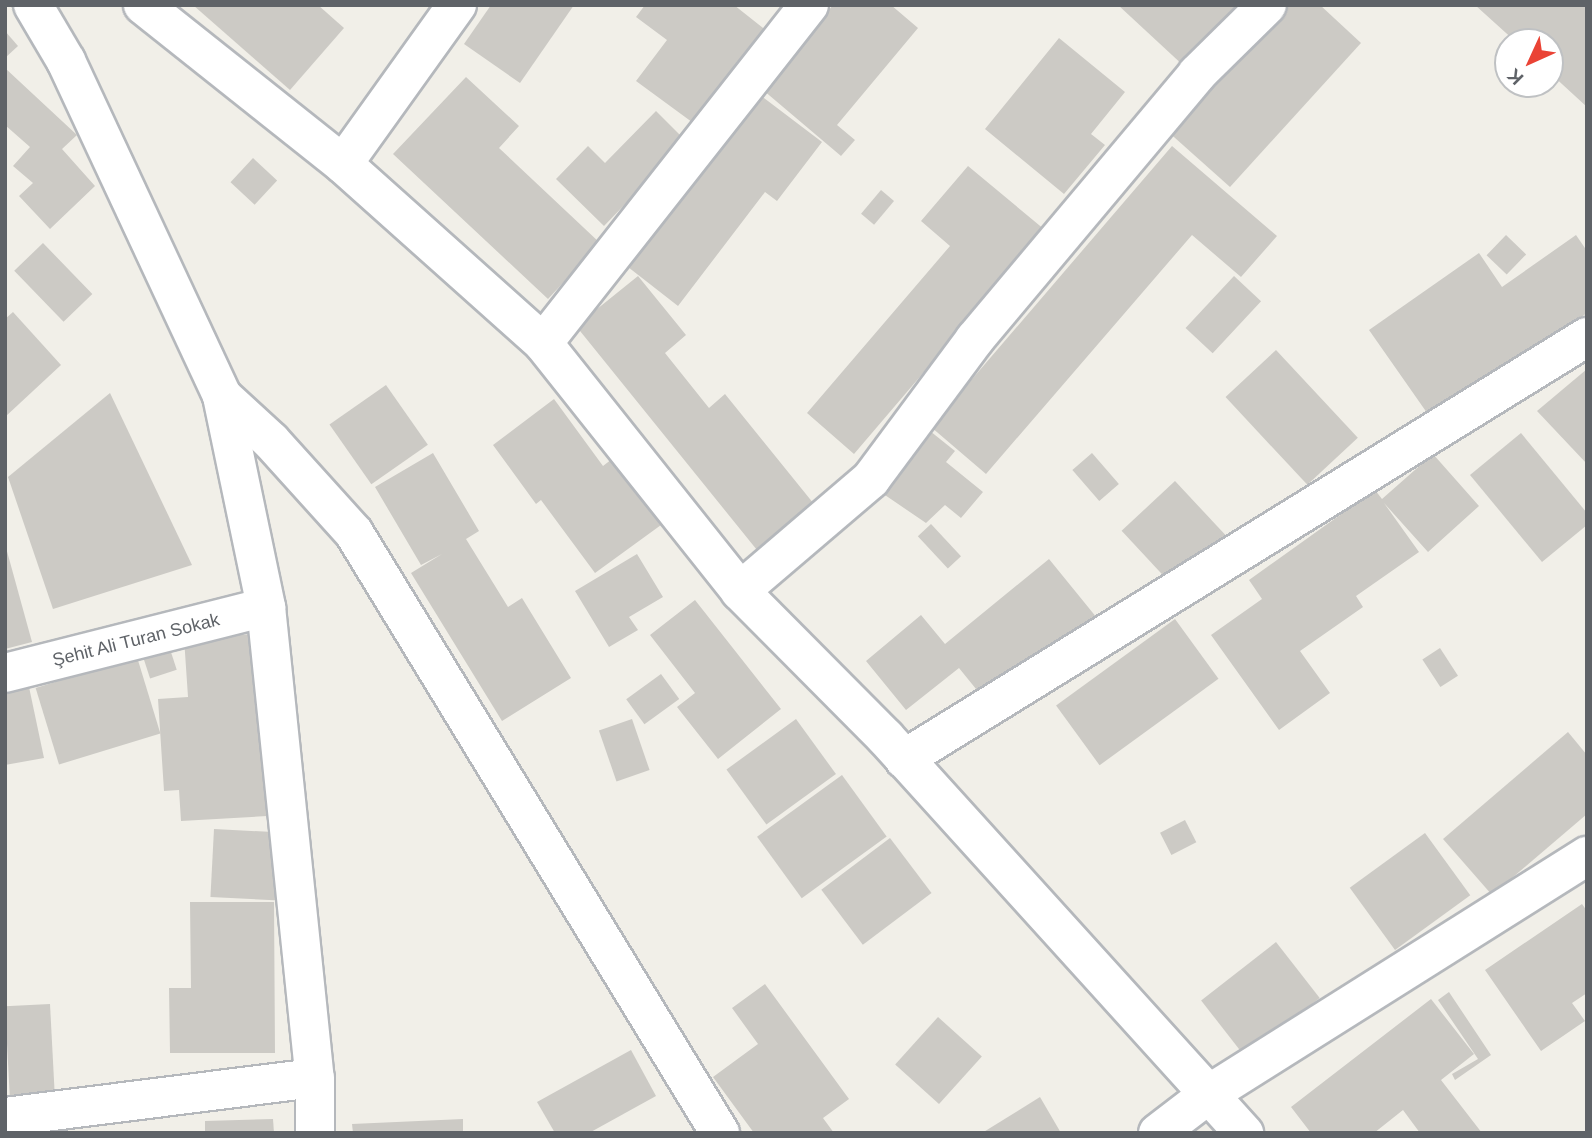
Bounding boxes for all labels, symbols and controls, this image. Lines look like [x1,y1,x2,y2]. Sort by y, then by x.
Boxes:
north arrow [1494,28,1564,98]
text: K [1503,65,1527,89]
street label: Şehit Ali Turan Sokak [50,609,222,671]

